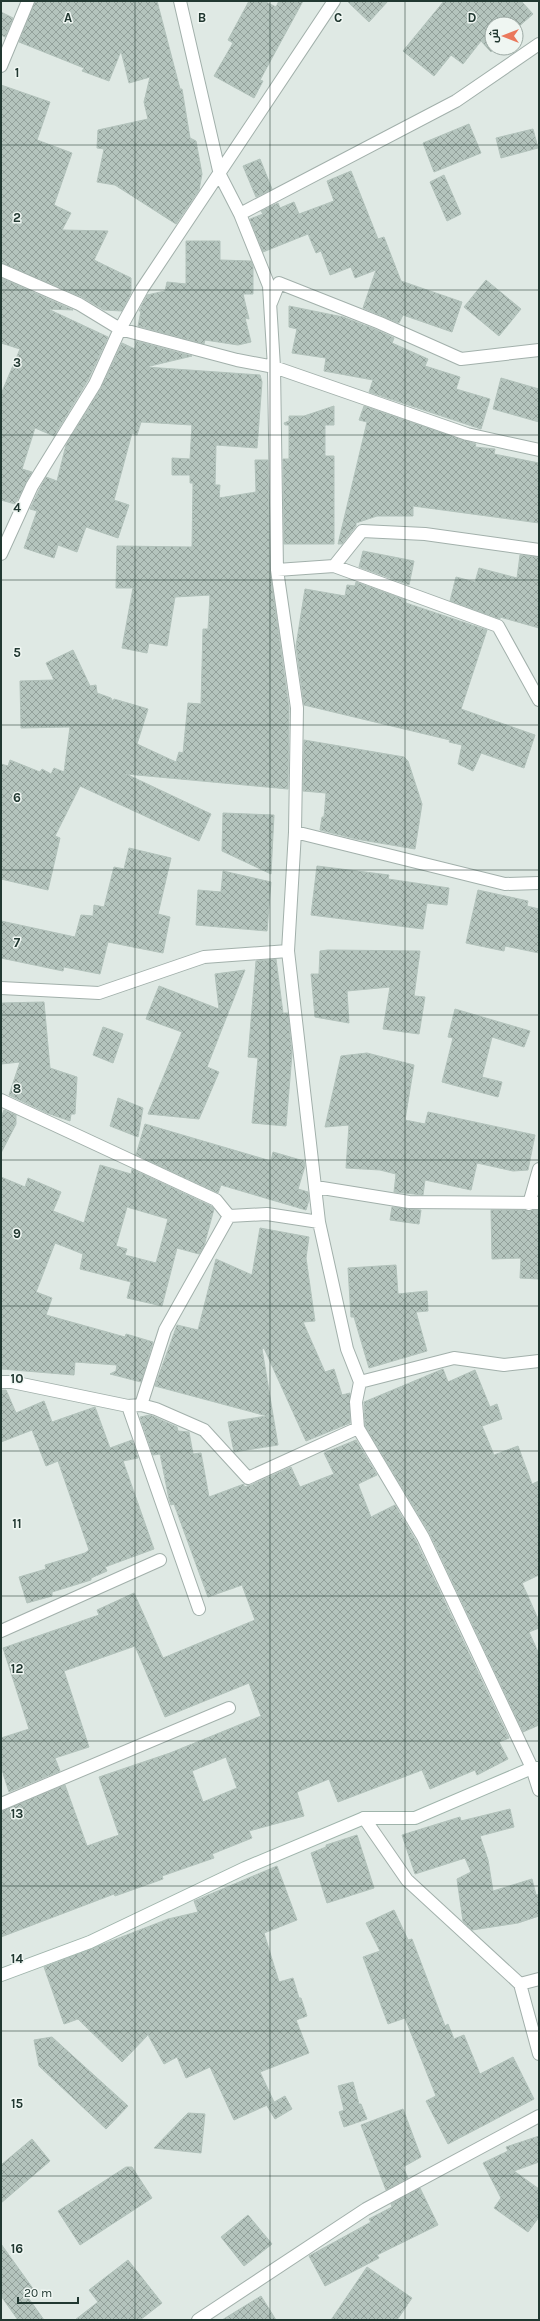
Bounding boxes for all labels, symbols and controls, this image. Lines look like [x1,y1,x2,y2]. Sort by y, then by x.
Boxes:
text: A [64,10,72,25]
text: B [198,10,206,25]
text: C [334,10,342,25]
text: D [468,10,477,25]
north arrow [484,16,524,56]
text: ش [488,29,501,43]
text: 1 [15,65,19,80]
text: 2 [13,210,21,225]
text: 3 [13,355,21,370]
text: 4 [13,500,21,515]
text: 5 [13,645,21,660]
text: 6 [13,790,21,805]
text: 7 [14,935,21,950]
text: 8 [13,1081,21,1096]
text: 9 [13,1226,21,1241]
text: 10 [11,1371,23,1386]
text: 11 [12,1516,22,1531]
text: 12 [11,1661,23,1676]
text: 13 [11,1806,23,1821]
text: 14 [11,1951,23,1966]
text: 15 [11,2096,24,2111]
text: 16 [11,2241,23,2256]
scale bar [18,2279,78,2305]
text: 20 m [24,2286,52,2300]

